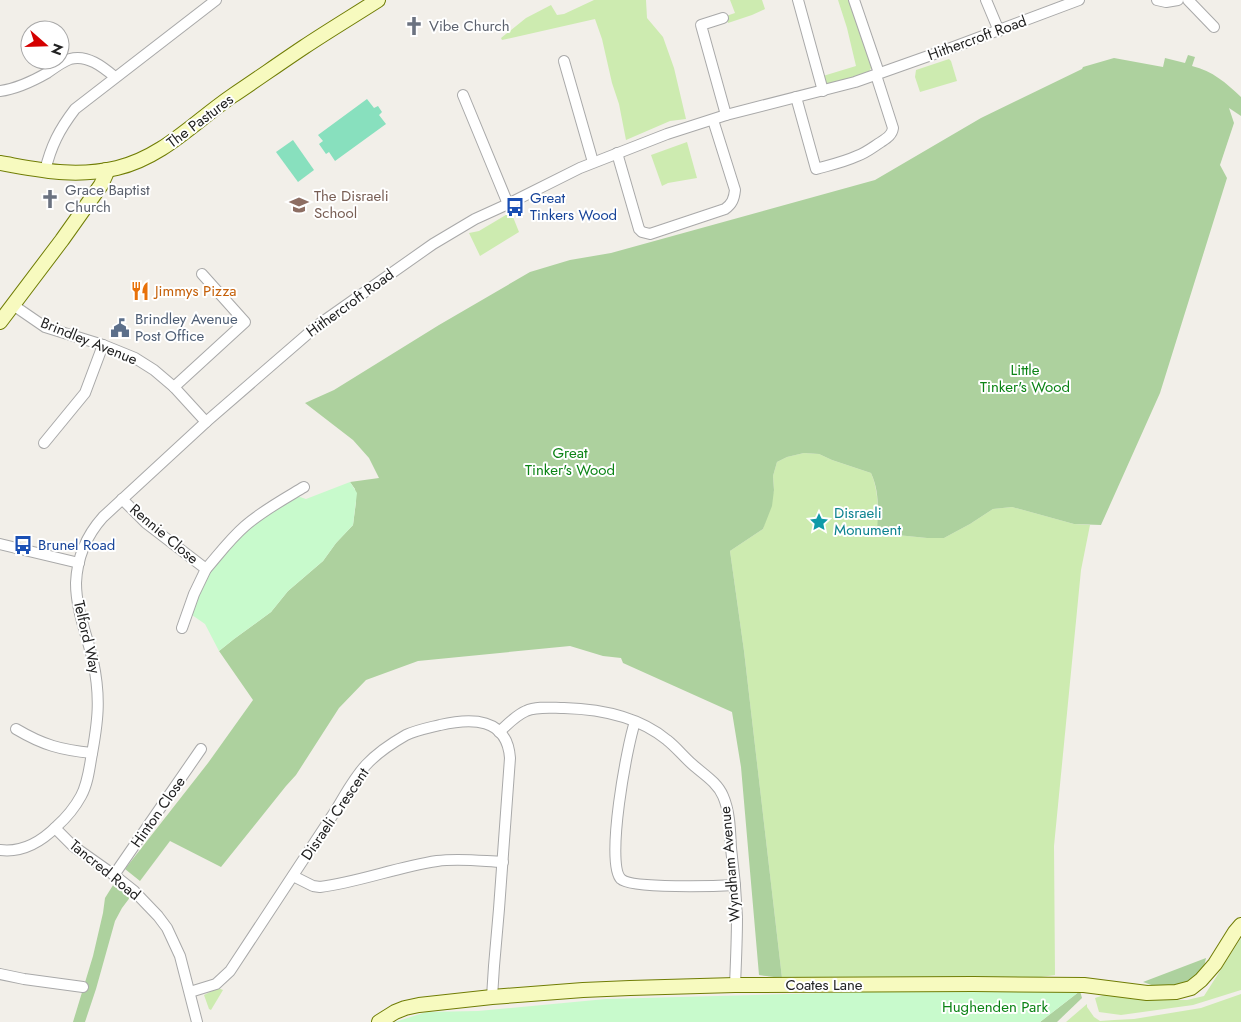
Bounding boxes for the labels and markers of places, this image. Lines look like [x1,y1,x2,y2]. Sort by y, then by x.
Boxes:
church icon: Vibe Church [403,15,425,37]
place label: Vibe Church [429,15,510,37]
place label: Grace Baptist Church [65,179,150,218]
place label: The Disraeli School [314,185,389,224]
place label: Great Tinkers Wood [530,187,617,226]
church icon: Grace Baptist Church [39,188,61,210]
school or university icon: The Disraeli School [288,194,310,216]
bus stop icon: Great Tinkers Wood [504,196,526,218]
restaurant icon: Jimmys Pizza [129,280,151,302]
place label: Jimmys Pizza [153,280,237,302]
place label: Brindley Avenue Post Office [135,308,238,347]
public building icon: Brindley Avenue Post Office [109,317,131,339]
place label: Disraeli Monument [834,502,901,541]
place icon: Disraeli Monument [808,511,830,533]
bus stop icon: Brunel Road [12,534,34,556]
place label: Brunel Road [38,534,115,556]

